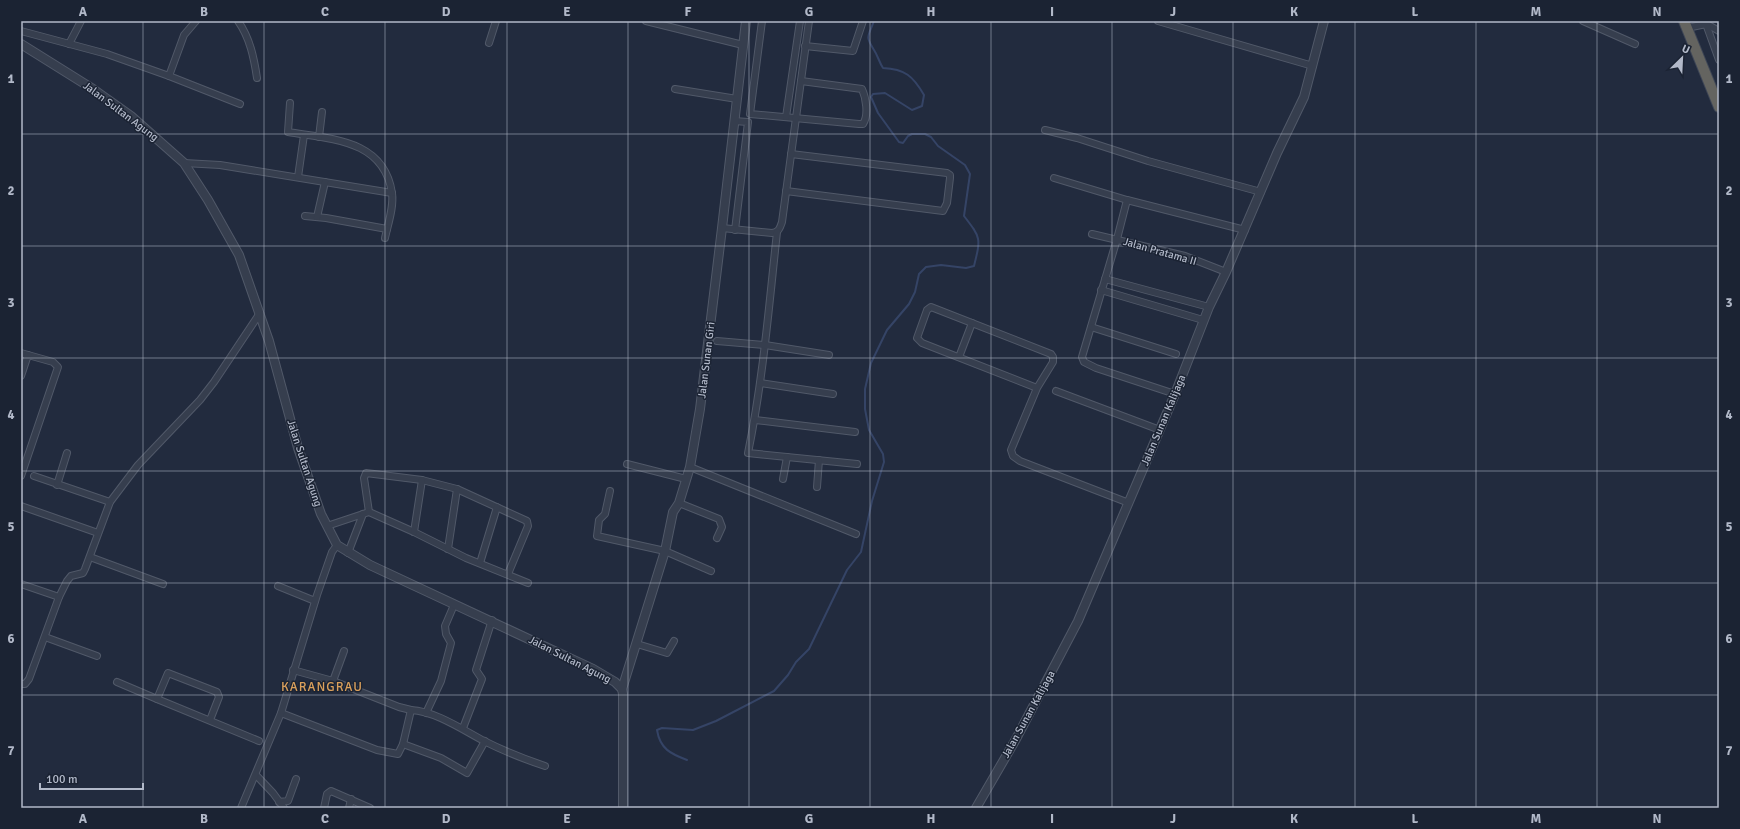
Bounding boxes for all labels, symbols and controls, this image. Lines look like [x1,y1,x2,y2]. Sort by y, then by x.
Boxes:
text: A [79,4,88,20]
text: B [200,4,208,20]
text: C [321,4,329,20]
text: D [442,4,451,20]
text: E [563,4,571,20]
text: F [685,4,692,20]
text: G [805,4,813,20]
text: H [927,4,935,20]
text: I [1050,4,1054,20]
text: J [1170,4,1176,20]
text: K [1290,4,1298,20]
text: L [1412,4,1419,20]
text: M [1531,4,1542,20]
text: N [1652,4,1662,20]
north arrow [1662,38,1702,78]
text: U [1680,42,1692,57]
text: 1 [7,71,15,87]
text: 1 [1725,71,1733,87]
street label: Jalan Sultan Agung [81,79,161,144]
text: 2 [7,183,15,199]
text: 2 [1725,183,1733,199]
street label: Jalan Pratama II [1122,235,1198,268]
text: 3 [7,295,15,311]
text: 3 [1725,295,1733,311]
street label: Jalan Sunan Giri [695,321,718,399]
street label: Jalan Sunan Kalijaga [1138,372,1189,468]
text: 4 [7,407,15,423]
text: 4 [1725,407,1733,423]
street label: Jalan Sultan Agung [284,418,325,509]
text: 5 [7,519,15,535]
text: 5 [1725,519,1733,535]
text: 6 [7,631,15,647]
text: 6 [1725,631,1733,647]
street label: Jalan Sultan Agung [526,633,613,686]
street label: Jalan Sunan Kalijaga [999,668,1058,760]
district label: KARANGRAU [281,679,363,695]
text: 7 [7,743,15,759]
text: 7 [1725,743,1733,759]
scale bar [40,765,143,791]
text: 100 m [46,772,78,787]
text: A [79,811,88,827]
text: B [200,811,208,827]
text: C [321,811,329,827]
text: D [442,811,451,827]
text: E [563,811,571,827]
text: F [685,811,692,827]
text: G [805,811,813,827]
text: H [927,811,935,827]
text: I [1050,811,1054,827]
text: J [1170,811,1176,827]
text: K [1290,811,1298,827]
text: L [1412,811,1419,827]
text: M [1531,811,1542,827]
text: N [1652,811,1662,827]

